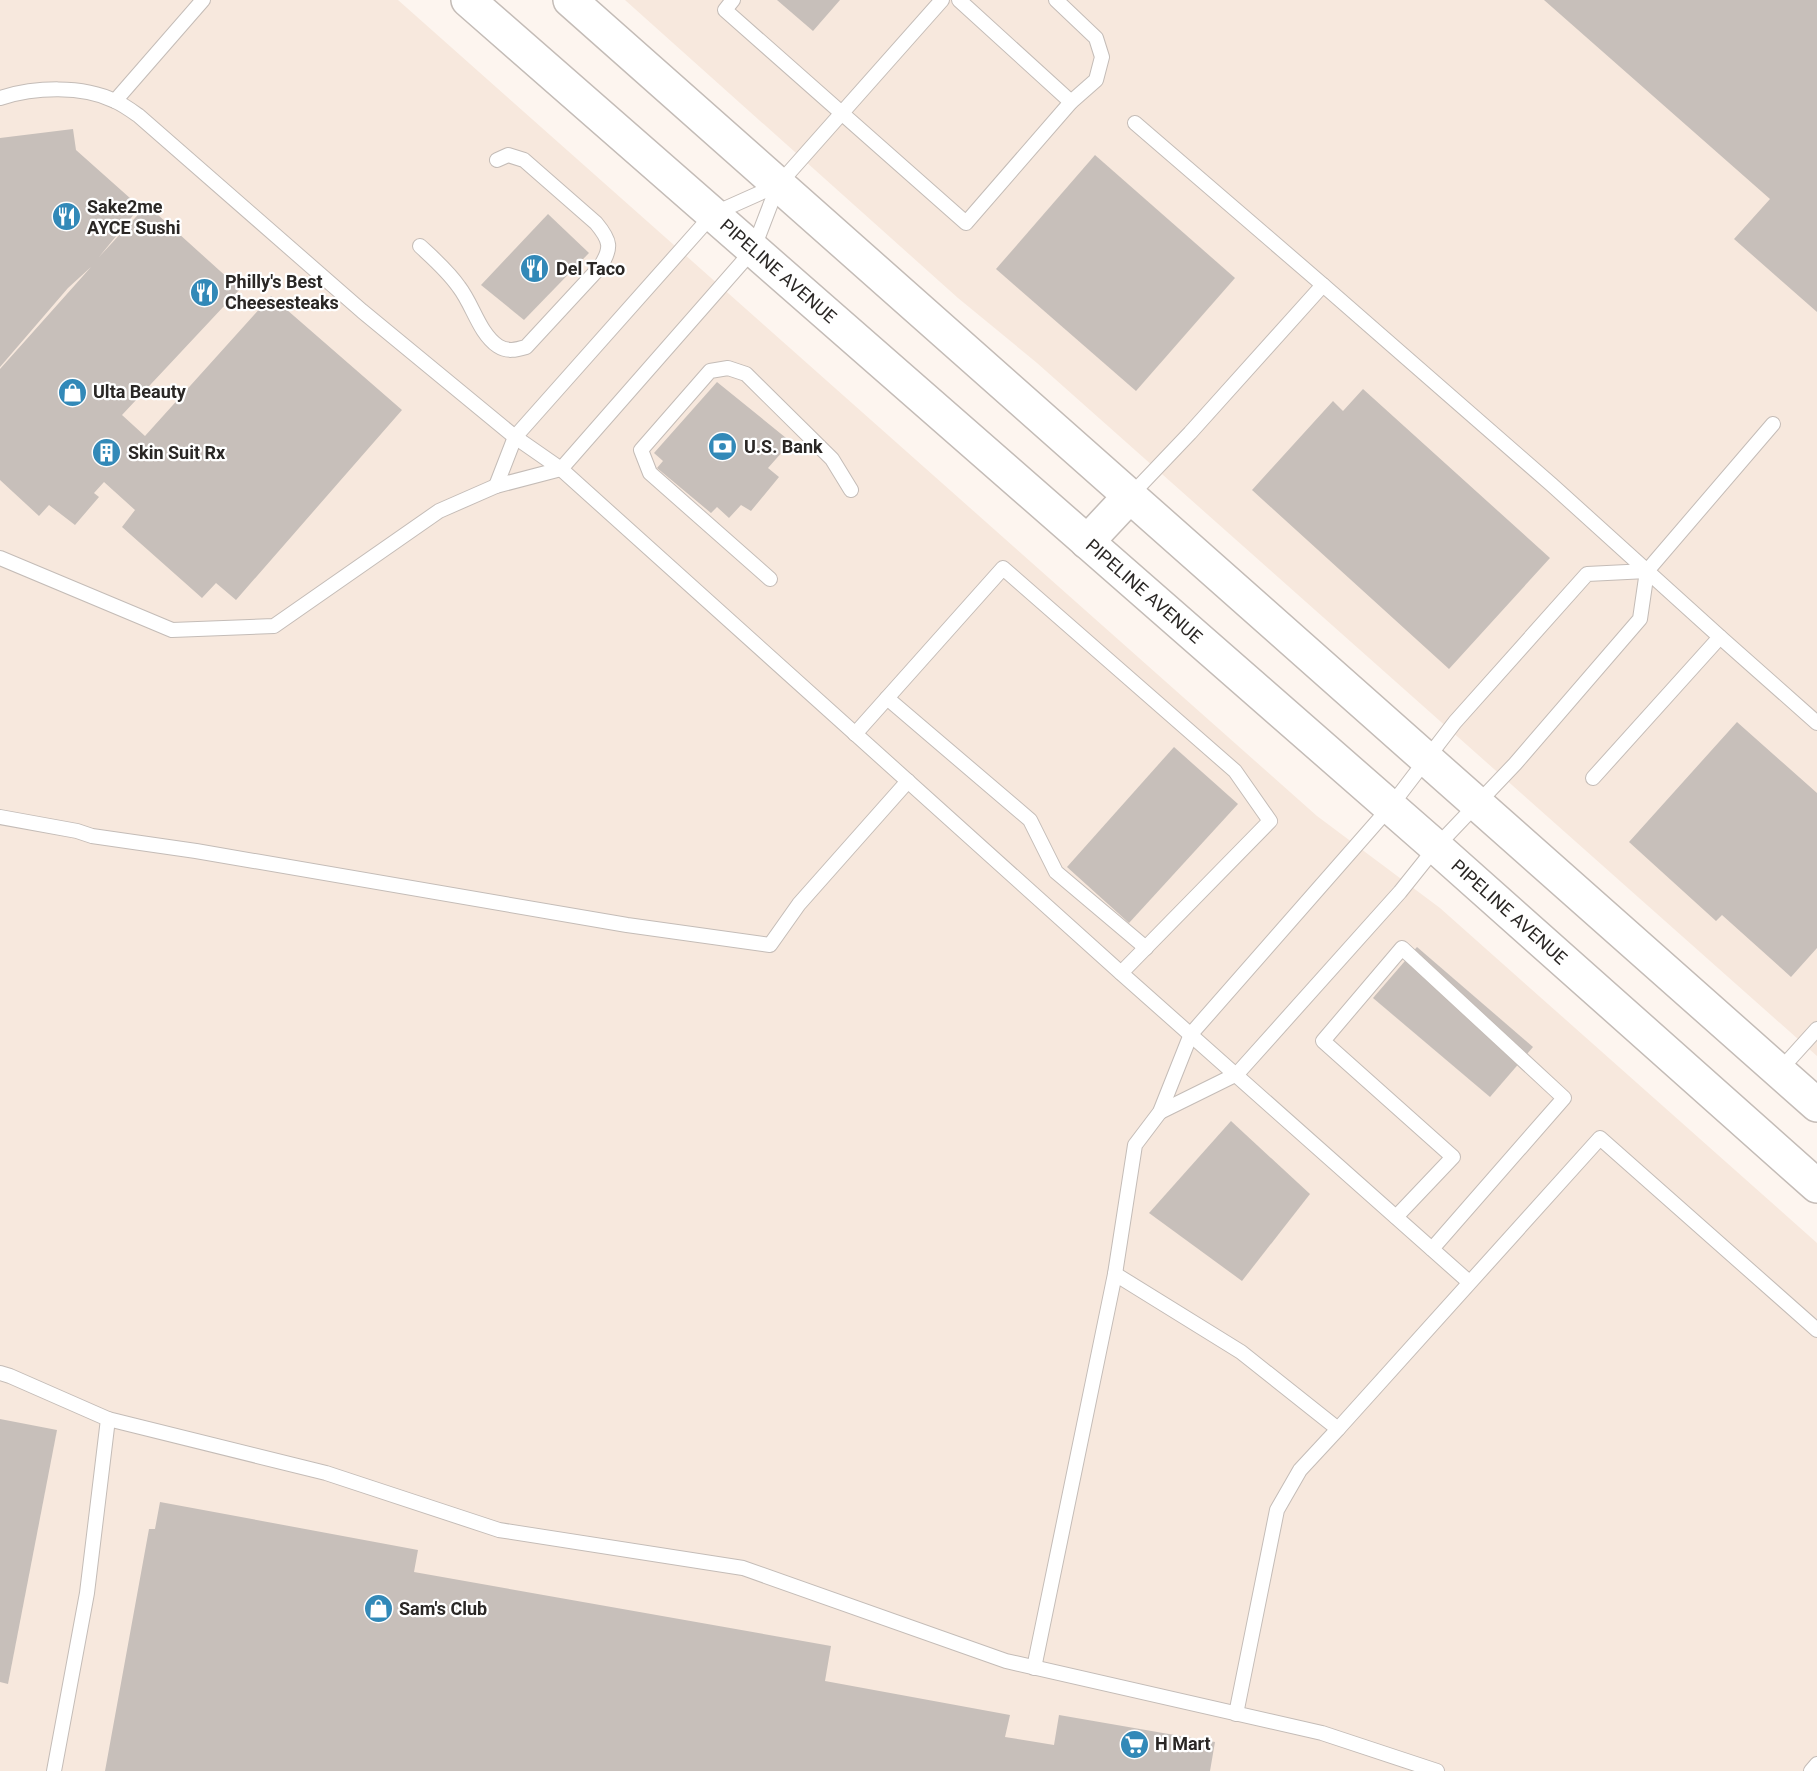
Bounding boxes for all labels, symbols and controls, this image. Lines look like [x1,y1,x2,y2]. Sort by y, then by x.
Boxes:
place label: Sake2me AYCE Sushi [87,196,180,238]
restaurant icon: Sake2me AYCE Sushi [50,201,82,233]
street label: PIPELINE AVENUE [716,214,841,327]
restaurant icon: Del Taco [519,253,551,285]
place label: Del Taco [556,258,625,279]
place label: Philly's Best Cheesesteaks [225,271,339,313]
restaurant icon: Philly's Best Cheesesteaks [188,276,220,308]
shop icon: Ulta Beauty [56,376,88,408]
place label: Ulta Beauty [93,381,187,402]
bank icon: U.S. Bank [707,431,739,463]
place label: U.S. Bank [744,436,823,457]
building icon: Skin Suit Rx [91,437,123,469]
place label: Skin Suit Rx [128,442,226,463]
street label: PIPELINE AVENUE [1082,535,1207,647]
street label: PIPELINE AVENUE [1447,855,1571,968]
shop icon: Sam's Club [362,1593,394,1625]
place label: Sam's Club [399,1598,487,1619]
supermarket icon: H Mart [1118,1728,1150,1760]
place label: H Mart [1155,1733,1211,1754]

